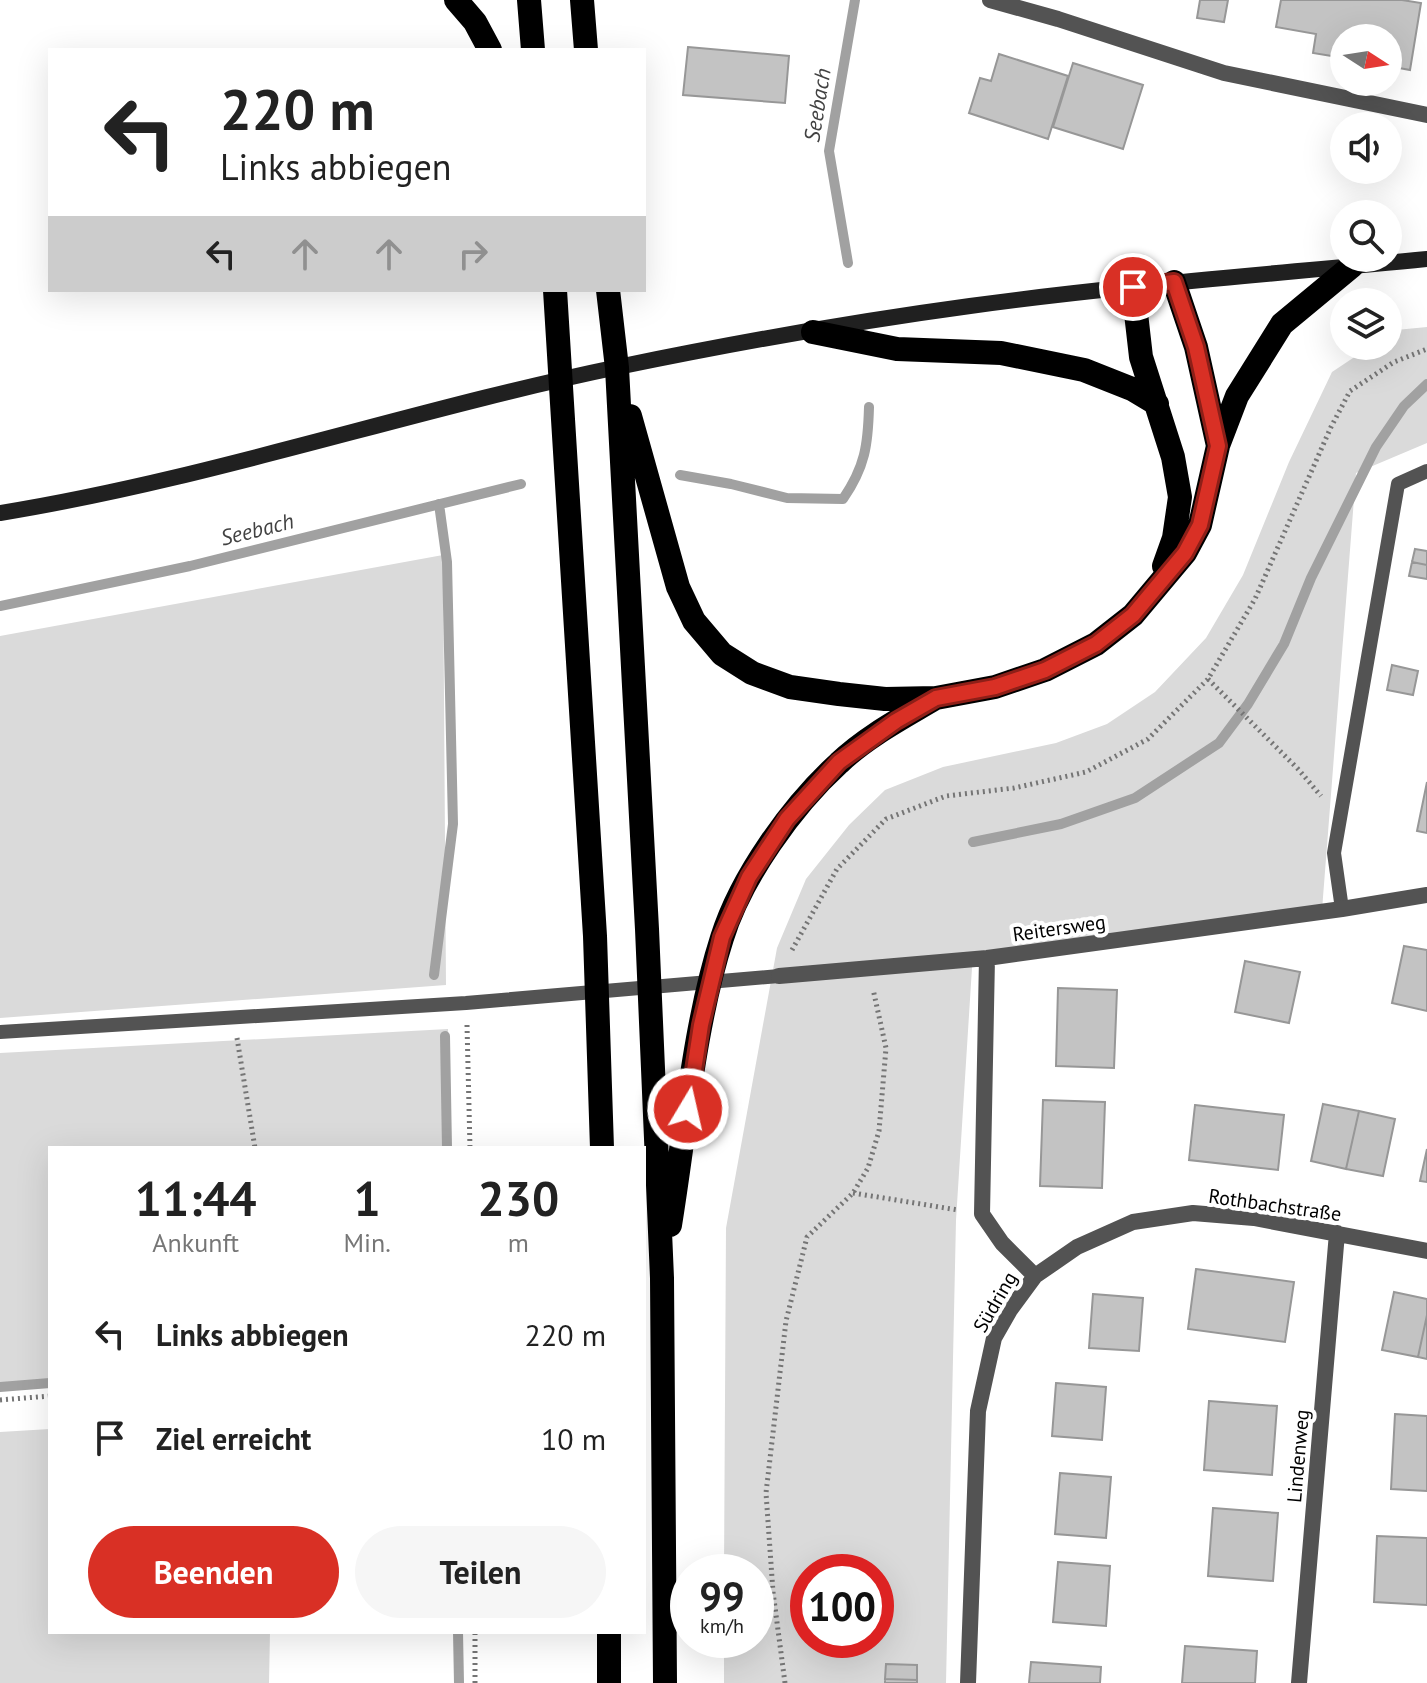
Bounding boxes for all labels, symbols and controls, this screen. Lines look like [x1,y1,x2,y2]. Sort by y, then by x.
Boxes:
north arrow [1330,24,1402,96]
map controls [1330,24,1402,360]
water label: Seebach [797,66,837,144]
text: 220 m [220,73,375,145]
icon: left [88,80,192,184]
button: sound [1330,112,1402,184]
text: Links abbiegen [220,143,452,190]
button: search [1330,200,1402,272]
icon: left [199,232,243,276]
icon: ahead [283,232,327,276]
icon: ahead [367,232,411,276]
icon: right [451,232,495,276]
pin [1099,253,1167,321]
icon: arrive [1111,265,1155,309]
button: layers [1330,288,1402,360]
water label: Seebach [217,506,297,552]
street label: Reitersweg [1011,909,1107,947]
position arrow [646,1067,730,1151]
text: 11:44 [135,1167,257,1229]
text: 1 [353,1167,381,1229]
text: 230 [478,1167,559,1229]
street label: Rothbachstraße [1207,1183,1343,1227]
text: Ankunft [152,1226,239,1259]
text: Min. [343,1226,391,1259]
text: m [508,1226,529,1259]
street label: Südring [967,1267,1023,1337]
icon: left [88,1312,132,1356]
text: Links abbiegen [156,1315,349,1354]
text: 220 m [525,1315,606,1354]
street label: Lindenweg [1281,1408,1315,1504]
icon: arrive [88,1416,132,1460]
text: Ziel erreicht [156,1419,311,1458]
text: 10 m [541,1419,606,1458]
button: Beenden [88,1526,339,1618]
button: Teilen [355,1526,606,1618]
speed limit sign: 100 [790,1554,894,1658]
text: 99 [699,1570,745,1622]
text: km/h [700,1613,744,1639]

